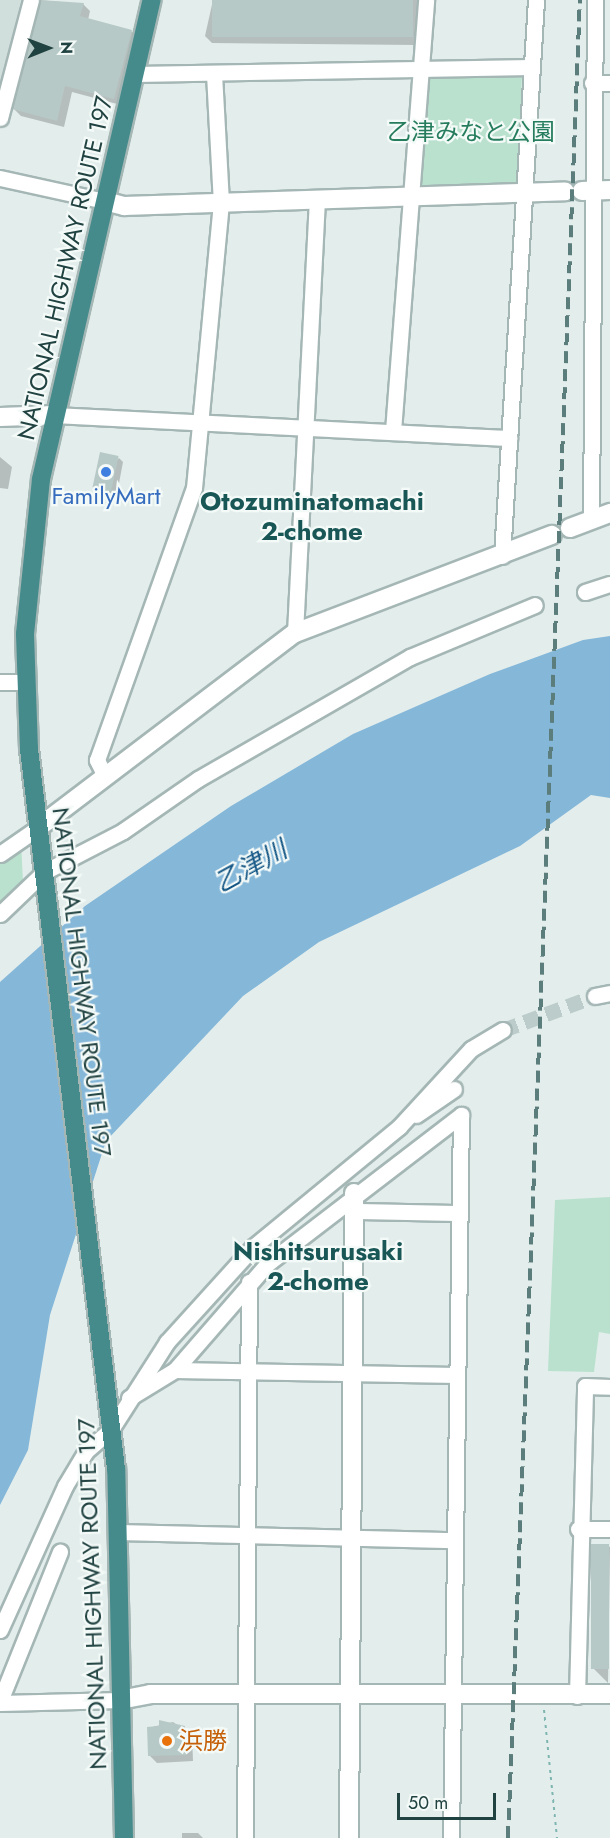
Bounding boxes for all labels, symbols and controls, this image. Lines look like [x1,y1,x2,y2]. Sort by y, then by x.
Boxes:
north arrow [18,18,78,78]
text: N [55,41,78,54]
street label: NATIONAL HIGHWAY ROUTE 197 [11,93,119,443]
park label: 乙津みなと公園 [387,118,555,146]
marker: FamilyMart [99,465,113,479]
place label: FamilyMart [52,482,160,510]
district label: Otozuminatomachi 2-chome [200,486,424,548]
street label: NATIONAL HIGHWAY ROUTE 197 [46,806,118,1158]
water label: 乙津川 [209,834,293,900]
district label: Nishitsurusaki 2-chome [233,1236,403,1298]
street label: NATIONAL HIGHWAY ROUTE 197 [71,1418,113,1770]
place label: 浜勝 [179,1727,227,1755]
marker: 浜勝 [160,1734,174,1748]
scale bar [400,1781,499,1819]
text: 50 m [408,1790,448,1816]

